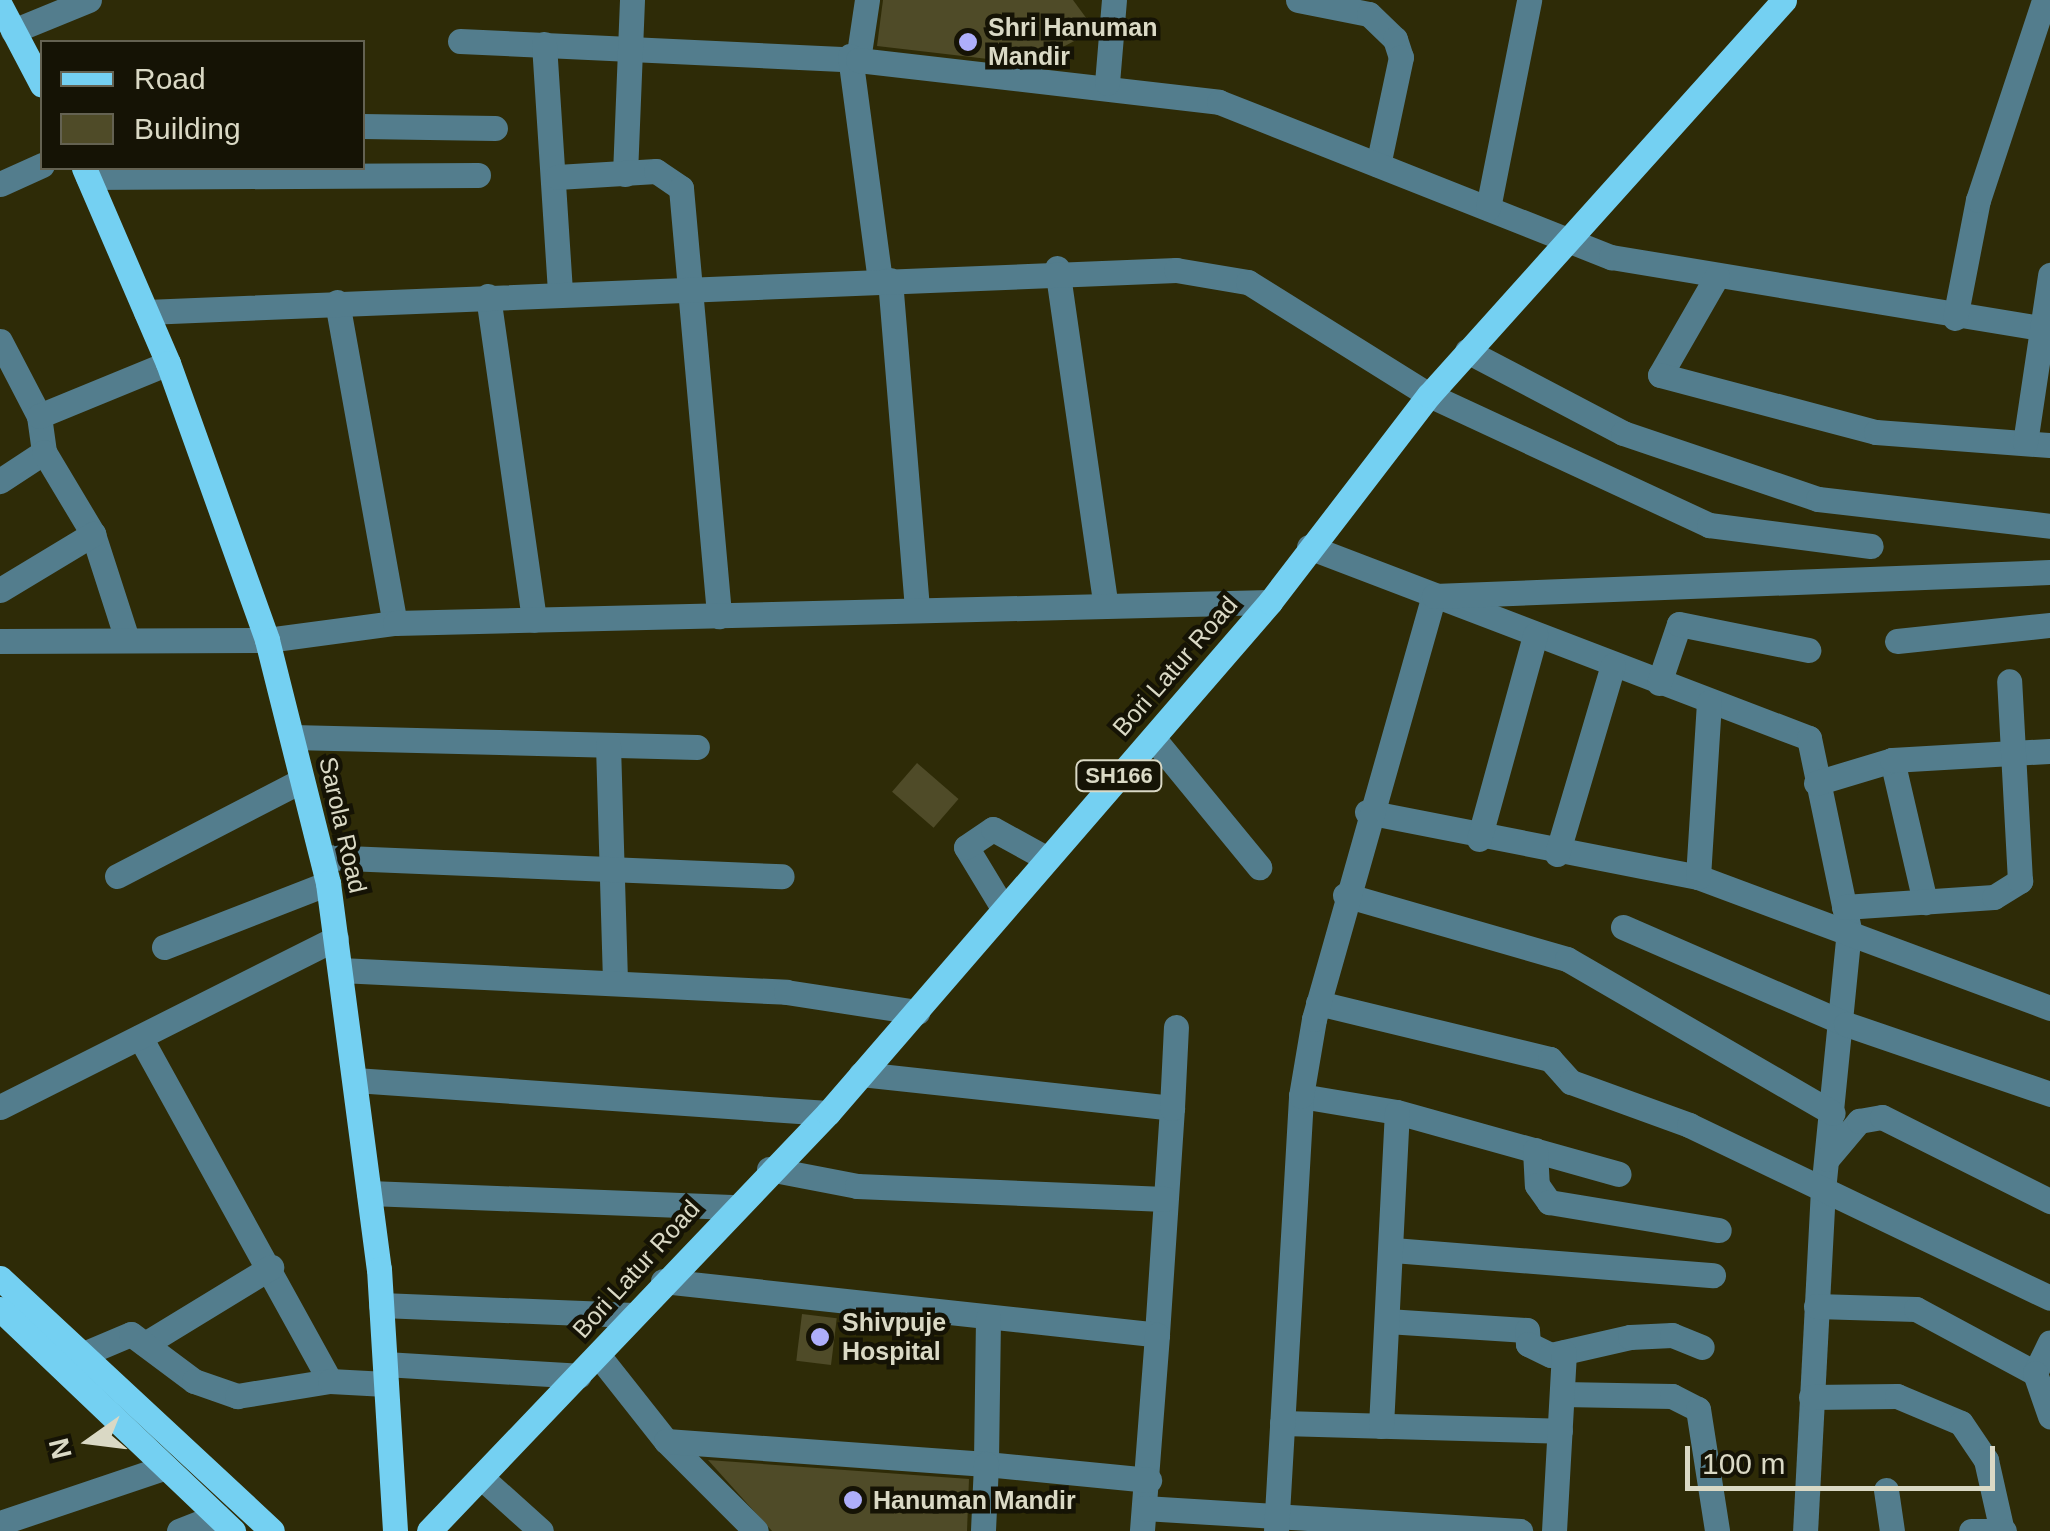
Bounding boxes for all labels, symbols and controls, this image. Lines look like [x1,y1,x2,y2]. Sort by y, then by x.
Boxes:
place label: Shri Hanuman Mandir [988,13,1157,72]
marker: Shri Hanuman Mandir [957,31,979,53]
legend [40,40,365,170]
text: Road [134,62,206,95]
text: Building [134,112,241,145]
street label: Bori Latur Road [1106,590,1244,742]
street label: Sarola Road [313,754,373,896]
road number: SH166 [1074,759,1164,793]
street label: Bori Latur Road [566,1194,706,1344]
place label: Shivpuje Hospital [842,1308,946,1367]
marker: Shivpuje Hospital [807,1324,833,1350]
north arrow [40,1391,140,1491]
scale bar [1690,1426,2000,1488]
text: N [43,1435,78,1462]
text: 100 m [1702,1447,1785,1480]
place label: Hanuman Mandir [873,1485,1076,1515]
marker: Hanuman Mandir [842,1489,864,1511]

